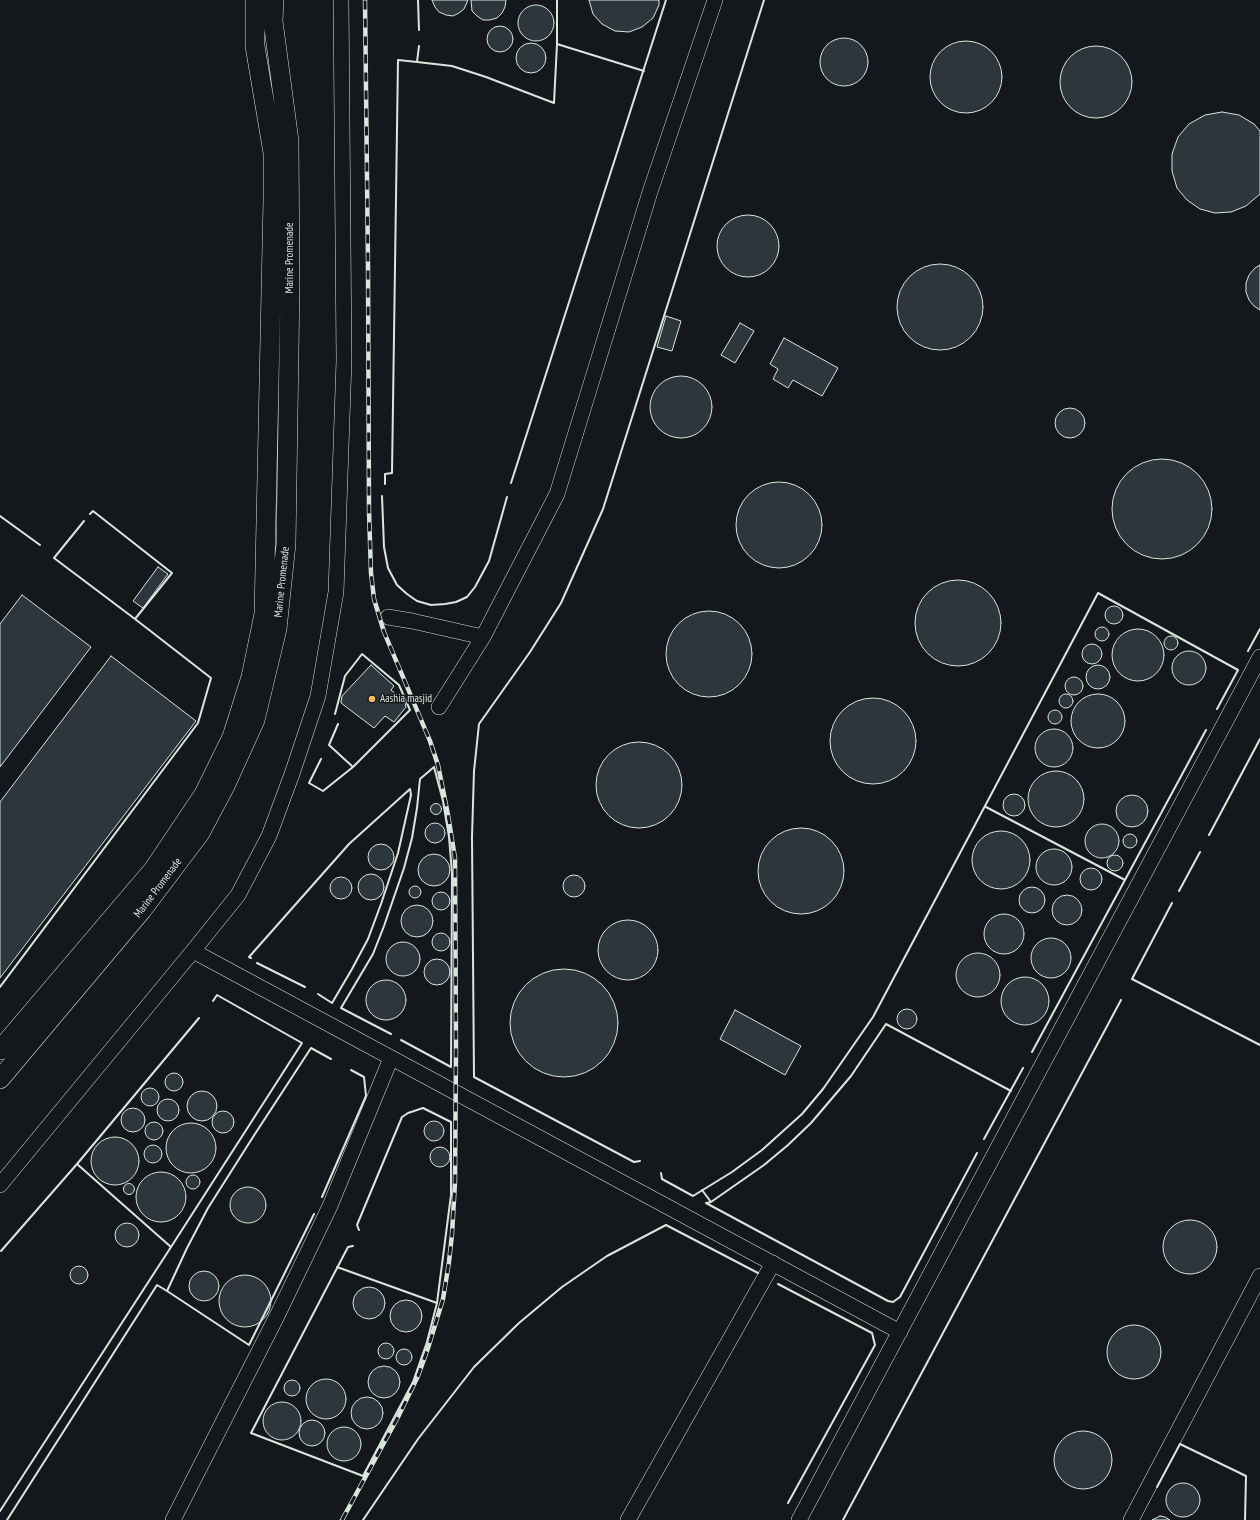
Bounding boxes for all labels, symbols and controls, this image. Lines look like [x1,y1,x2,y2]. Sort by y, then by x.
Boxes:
street label: Marine Promenade [283,222,297,294]
street label: Marine Promenade [272,546,292,618]
place label: Aashia masjid [380,692,432,706]
marker: Aashia masjid [367,694,377,704]
street label: Marine Promenade [131,856,185,920]

